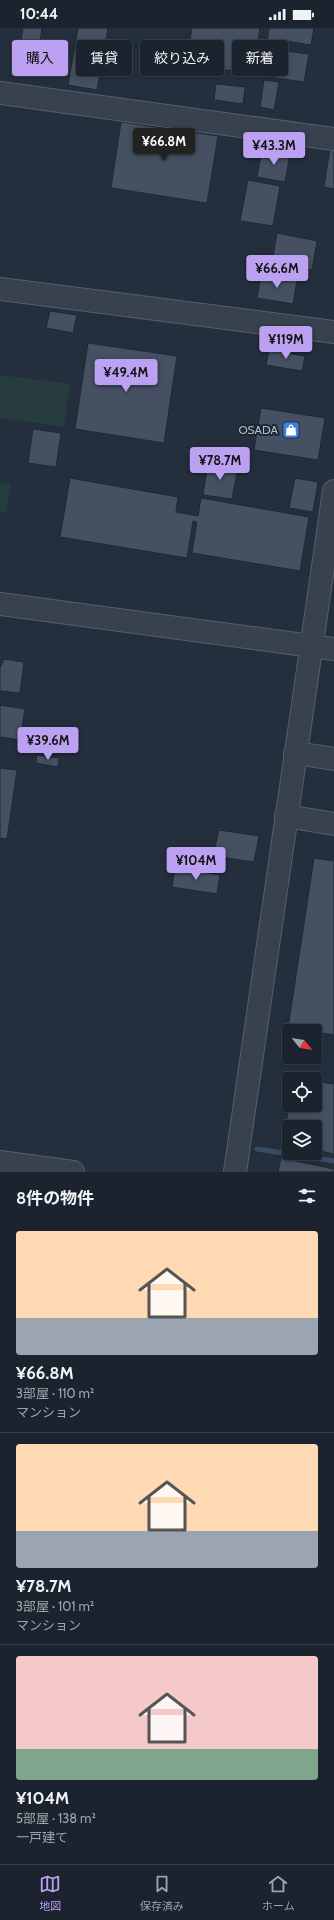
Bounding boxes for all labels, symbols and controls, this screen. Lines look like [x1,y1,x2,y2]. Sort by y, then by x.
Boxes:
text: 10:44 [20,5,58,23]
chip: 購入 [12,40,68,76]
chip: 賃貸 [76,40,132,76]
chip: 絞り込み [140,40,224,76]
chip: 新着 [232,40,288,76]
pin: ¥66.8M [131,128,197,162]
pin: ¥43.3M [241,132,307,166]
text: ¥66.8M [142,133,186,149]
text: ¥43.3M [252,137,296,153]
pin: ¥66.6M [244,255,310,289]
text: ¥66.6M [255,260,299,276]
pin: ¥119M [258,326,314,360]
text: ¥119M [268,331,304,347]
pin: ¥49.4M [93,359,159,393]
text: ¥49.4M [104,364,148,380]
shop icon: OSADA [281,420,301,440]
place label: OSADA [238,422,279,437]
pin: ¥78.7M [187,447,253,481]
text: ¥78.7M [199,452,241,468]
pin: ¥39.6M [15,727,81,761]
text: ¥39.6M [27,732,69,748]
pin: ¥104M [168,847,224,881]
text: ¥104M [176,852,216,868]
north arrow [282,1024,322,1064]
map controls [282,1024,322,1160]
button: locate [282,1072,322,1112]
button: layers [282,1120,322,1160]
icon: filters [296,1185,318,1207]
text: 8件の物件 [16,1188,94,1208]
icon: home [131,1257,203,1329]
text: ¥66.8M [16,1363,74,1383]
text: 3部屋 · 110 m² [16,1385,94,1401]
text: マンション [16,1404,81,1420]
icon: home [131,1470,203,1542]
text: ¥78.7M [16,1576,71,1596]
text: 3部屋 · 101 m² [16,1598,94,1614]
text: マンション [16,1617,81,1633]
icon: home [131,1682,203,1754]
text: ¥104M [16,1788,69,1808]
text: 5部屋 · 138 m² [16,1810,96,1826]
text: 一戸建て [16,1829,68,1845]
tab: 地図 [39,1873,61,1913]
tab: 保存済み [140,1873,184,1913]
tab: ホーム [262,1873,295,1913]

